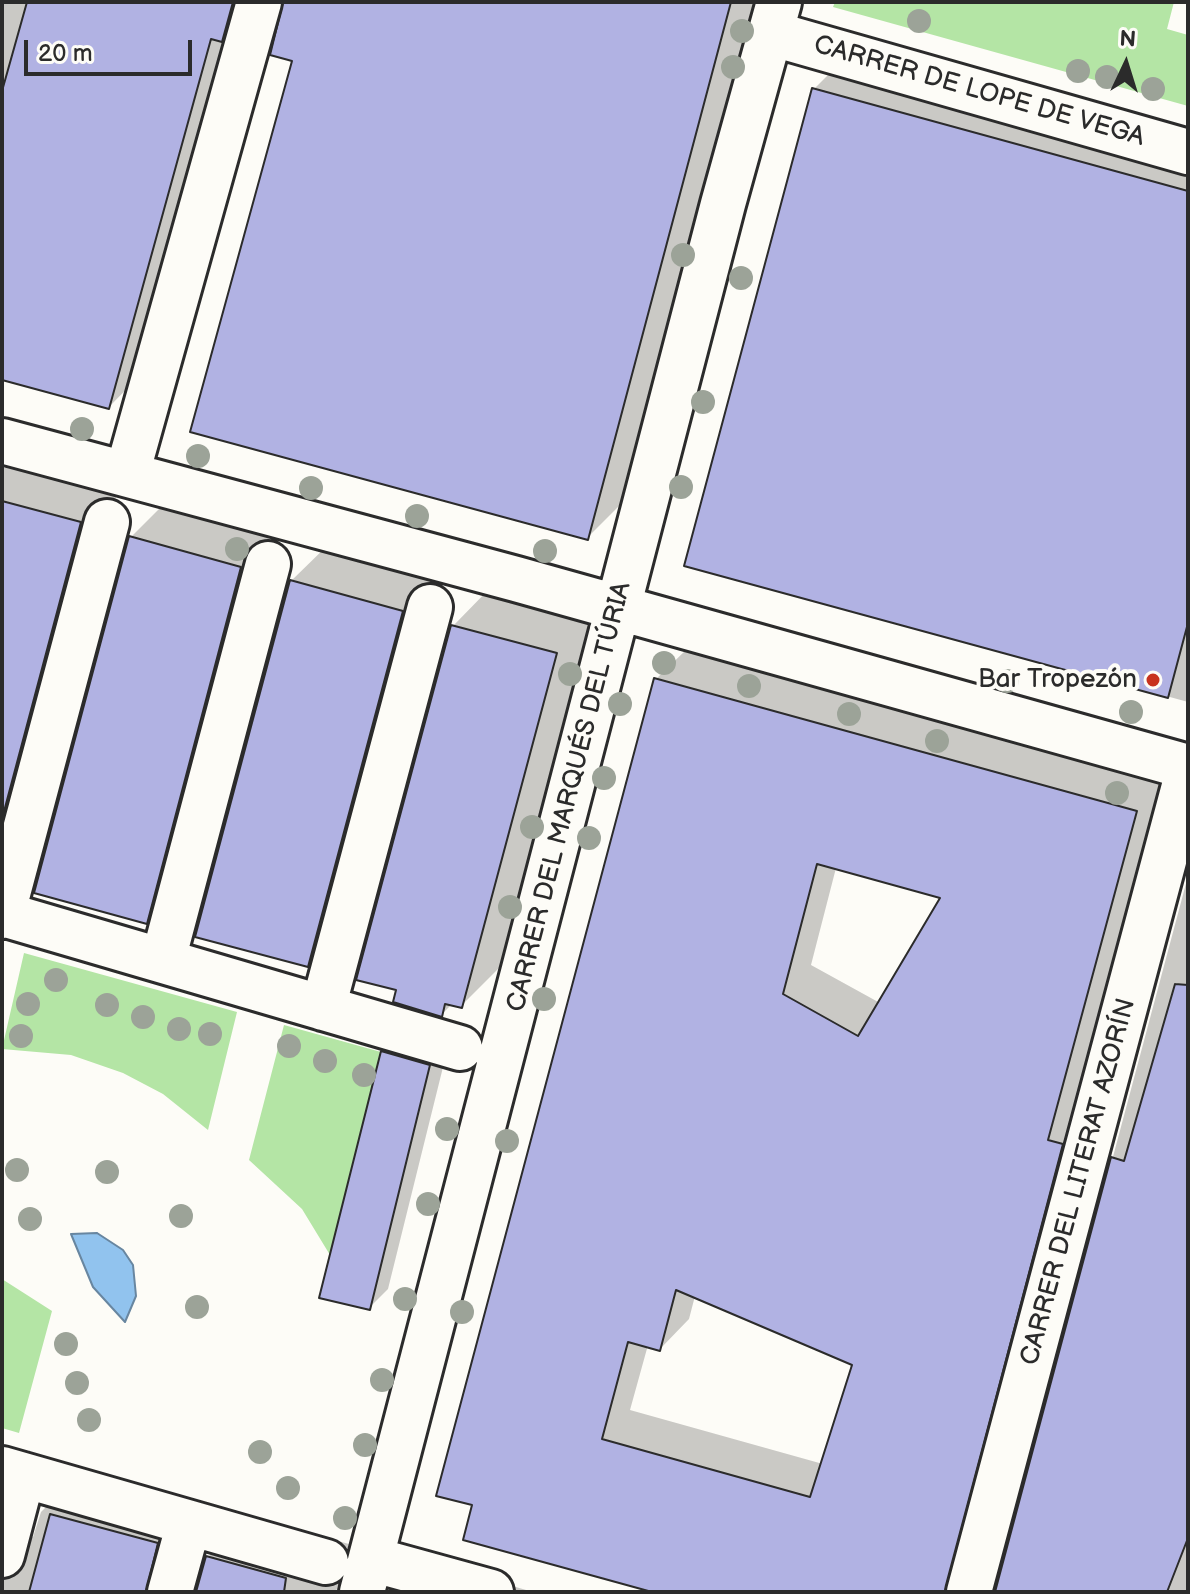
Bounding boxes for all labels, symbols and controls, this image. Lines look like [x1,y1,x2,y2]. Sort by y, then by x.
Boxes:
scale bar [28,24,196,74]
north arrow [1086,24,1166,104]
text: N [1119,26,1137,54]
street label: CARRER DE LOPE DE VEGA [810,30,1148,154]
text: 20 m [38,39,93,68]
street label: CARRER DEL MARQUÉS DEL TÚRIA [501,579,639,1015]
place label: Bar Tropezón [978,664,1137,696]
marker: Bar Tropezón [1144,671,1162,689]
street label: CARRER DEL LITERAT AZORÍN [1015,995,1143,1369]

